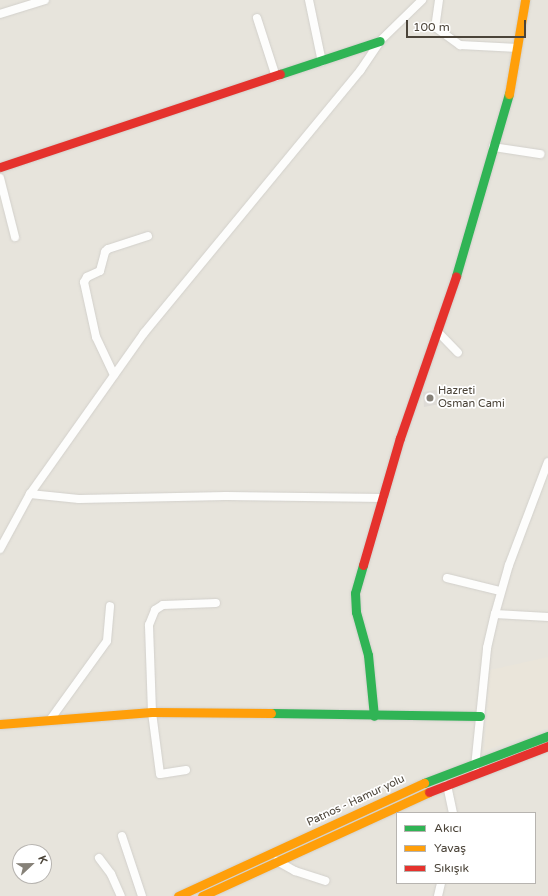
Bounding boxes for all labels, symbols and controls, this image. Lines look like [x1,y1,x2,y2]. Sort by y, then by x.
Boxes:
scale bar [408,12,528,38]
text: 100 m [413,20,450,34]
place label: Hazreti Osman Cami [438,385,505,411]
marker: Hazreti Osman Cami [425,393,435,403]
street label: Patnos - Hamur yolu [305,773,407,829]
legend [396,812,536,884]
text: Akıcı [434,821,462,835]
text: Yavaş [434,841,466,855]
north arrow [12,844,52,884]
text: K [35,854,50,866]
text: Sıkışık [434,861,469,875]

